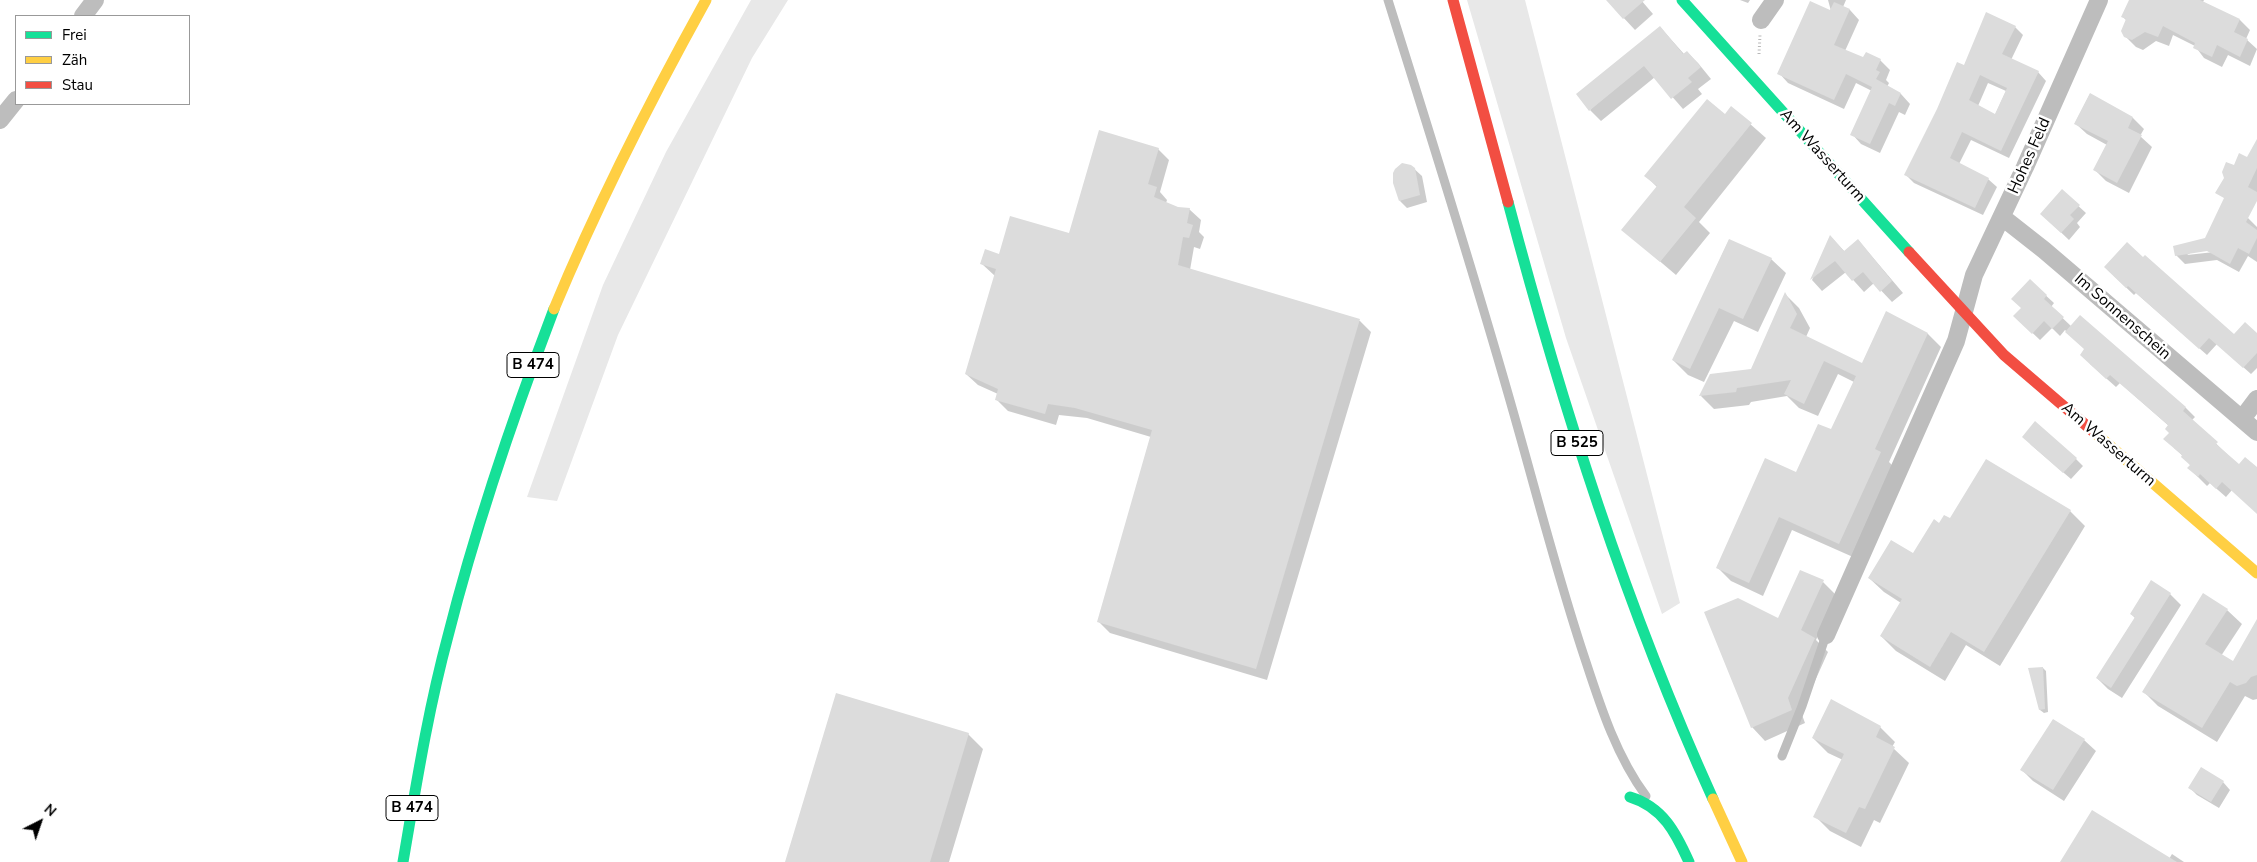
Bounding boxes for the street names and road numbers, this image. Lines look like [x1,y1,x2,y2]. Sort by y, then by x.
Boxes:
street label: Am Wasserturm [1775,105,1869,207]
street label: Hohes Feld [2005,115,2055,197]
street label: Im Sonnenschein [2070,270,2174,364]
road number: B 474 [507,352,559,378]
street label: Am Wasserturm [2057,399,2159,491]
road number: B 525 [1551,430,1603,456]
road number: B 474 [386,796,438,820]

